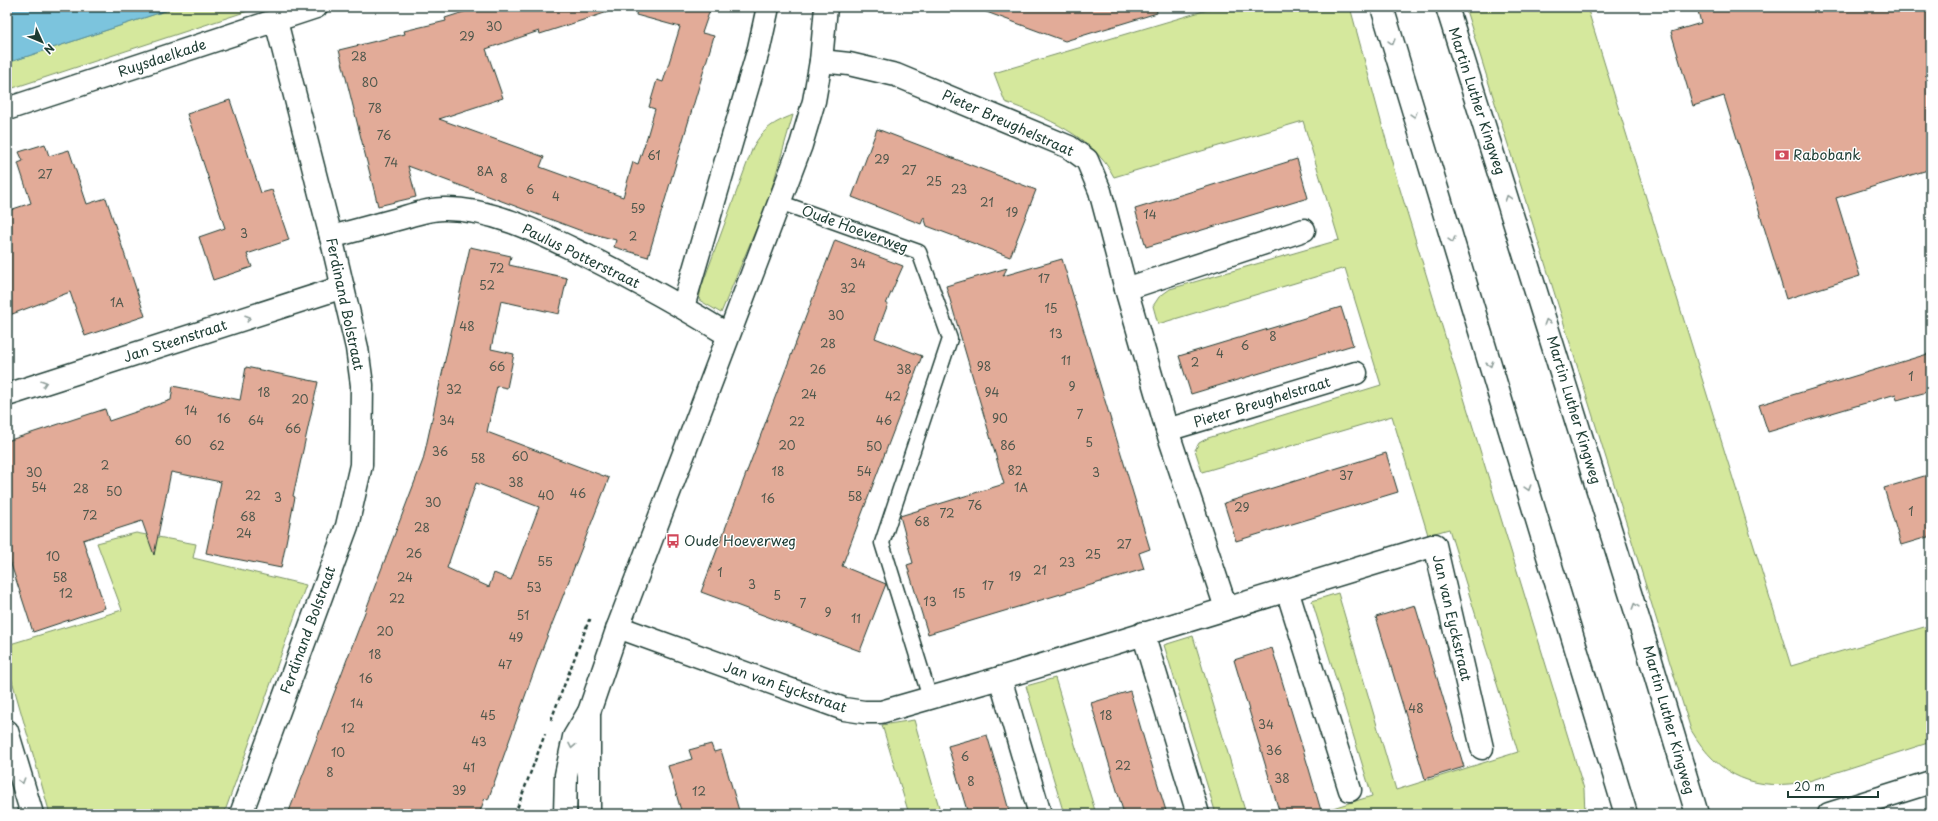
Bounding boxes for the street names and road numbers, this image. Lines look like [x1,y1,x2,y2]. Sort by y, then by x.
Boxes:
street label: Martin Luther Kingweg [1444,24,1511,177]
street label: Ruysdaelkade [115,33,209,82]
street label: Pieter Breughelstraat [939,84,1078,161]
street label: Oude Hoeverweg [799,199,911,258]
street label: Paulus Potterstraat [519,218,644,293]
street label: Ferdinand Bolstraat [321,236,370,372]
street label: Jan Steenstraat [120,314,230,367]
street label: Martin Luther Kingweg [1542,333,1607,487]
street label: Pieter Breughelstraat [1191,371,1333,432]
street label: Jan van Eyckstraat [1428,552,1477,684]
street label: Ferdinand Bolstraat [275,563,341,697]
street label: Martin Luther Kingweg [1638,643,1701,797]
street label: Jan van Eyckstraat [721,656,850,718]

